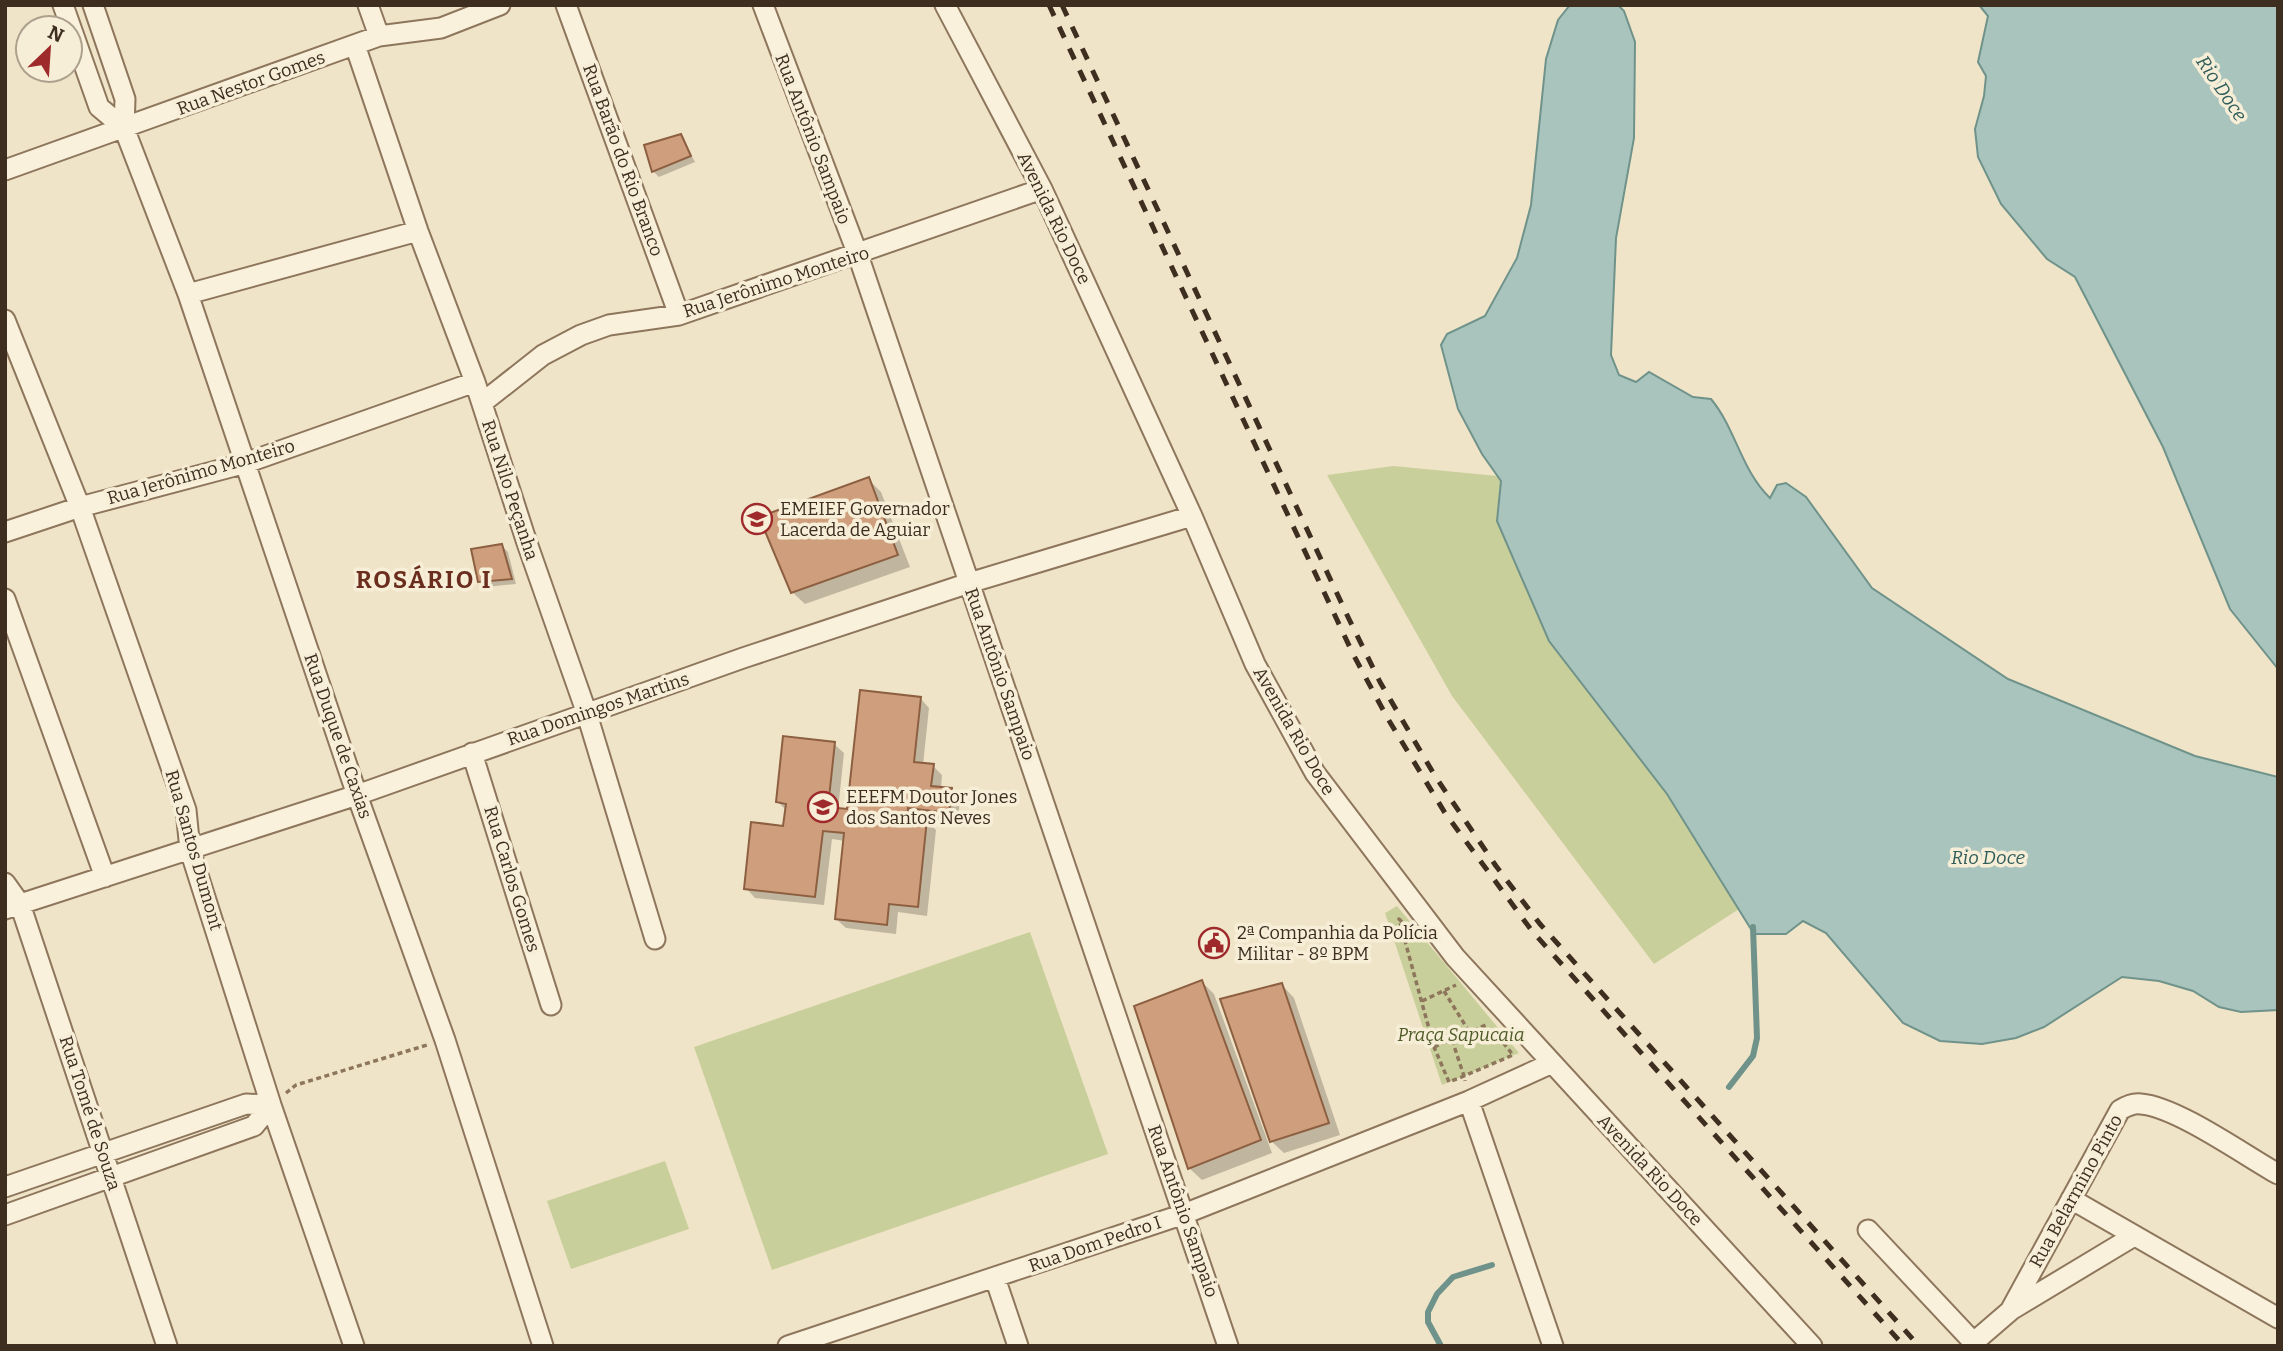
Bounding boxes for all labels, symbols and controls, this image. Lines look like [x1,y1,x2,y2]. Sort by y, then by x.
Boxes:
north arrow [14,14,84,84]
text: N [44,21,68,48]
street label: Rua Nestor Gomes [174,46,328,120]
street label: Rua Antônio Sampaio [770,51,856,227]
water label: Rio Doce [2191,51,2252,126]
street label: Rua Barão do Rio Branco [578,61,668,259]
street label: Avenida Rio Doce [1012,148,1096,288]
street label: Rua Jerônimo Monteiro [680,242,872,322]
street label: Rua Nilo Peçanha [477,417,543,563]
street label: Rua Jerônimo Monteiro [105,435,297,509]
place label: EMEIEF Governador Lacerda de Aguiar [780,498,950,541]
school or university icon: EMEIEF Governador Lacerda de Aguiar [740,502,774,536]
district label: ROSÁRIO I [356,564,492,594]
street label: Rua Antônio Sampaio [960,585,1040,763]
street label: Rua Duque de Caxias [299,650,377,822]
street label: Avenida Rio Doce [1248,663,1340,799]
street label: Rua Domingos Martins [504,668,692,750]
street label: Rua Santos Dumont [161,767,228,933]
place label: EEEFM Doutor Jones dos Santos Neves [846,786,1017,829]
school or university icon: EEEFM Doutor Jones dos Santos Neves [806,790,840,824]
street label: Rua Carlos Gomes [479,803,545,955]
water label: Rio Doce [1951,846,2025,869]
place label: 2ª Companhia da Polícia Militar - 8º BPM [1237,922,1438,965]
public building icon: 2ª Companhia da Polícia Militar - 8º BPM [1197,926,1231,960]
park label: Praça Sapucaia [1398,1024,1524,1046]
street label: Rua Tomé de Souza [55,1033,125,1193]
street label: Avenida Rio Doce [1593,1110,1707,1230]
street label: Rua Belarmino Pinto [2025,1111,2127,1271]
street label: Rua Antônio Sampaio [1143,1122,1223,1300]
street label: Rua Dom Pedro I [1026,1211,1164,1277]

